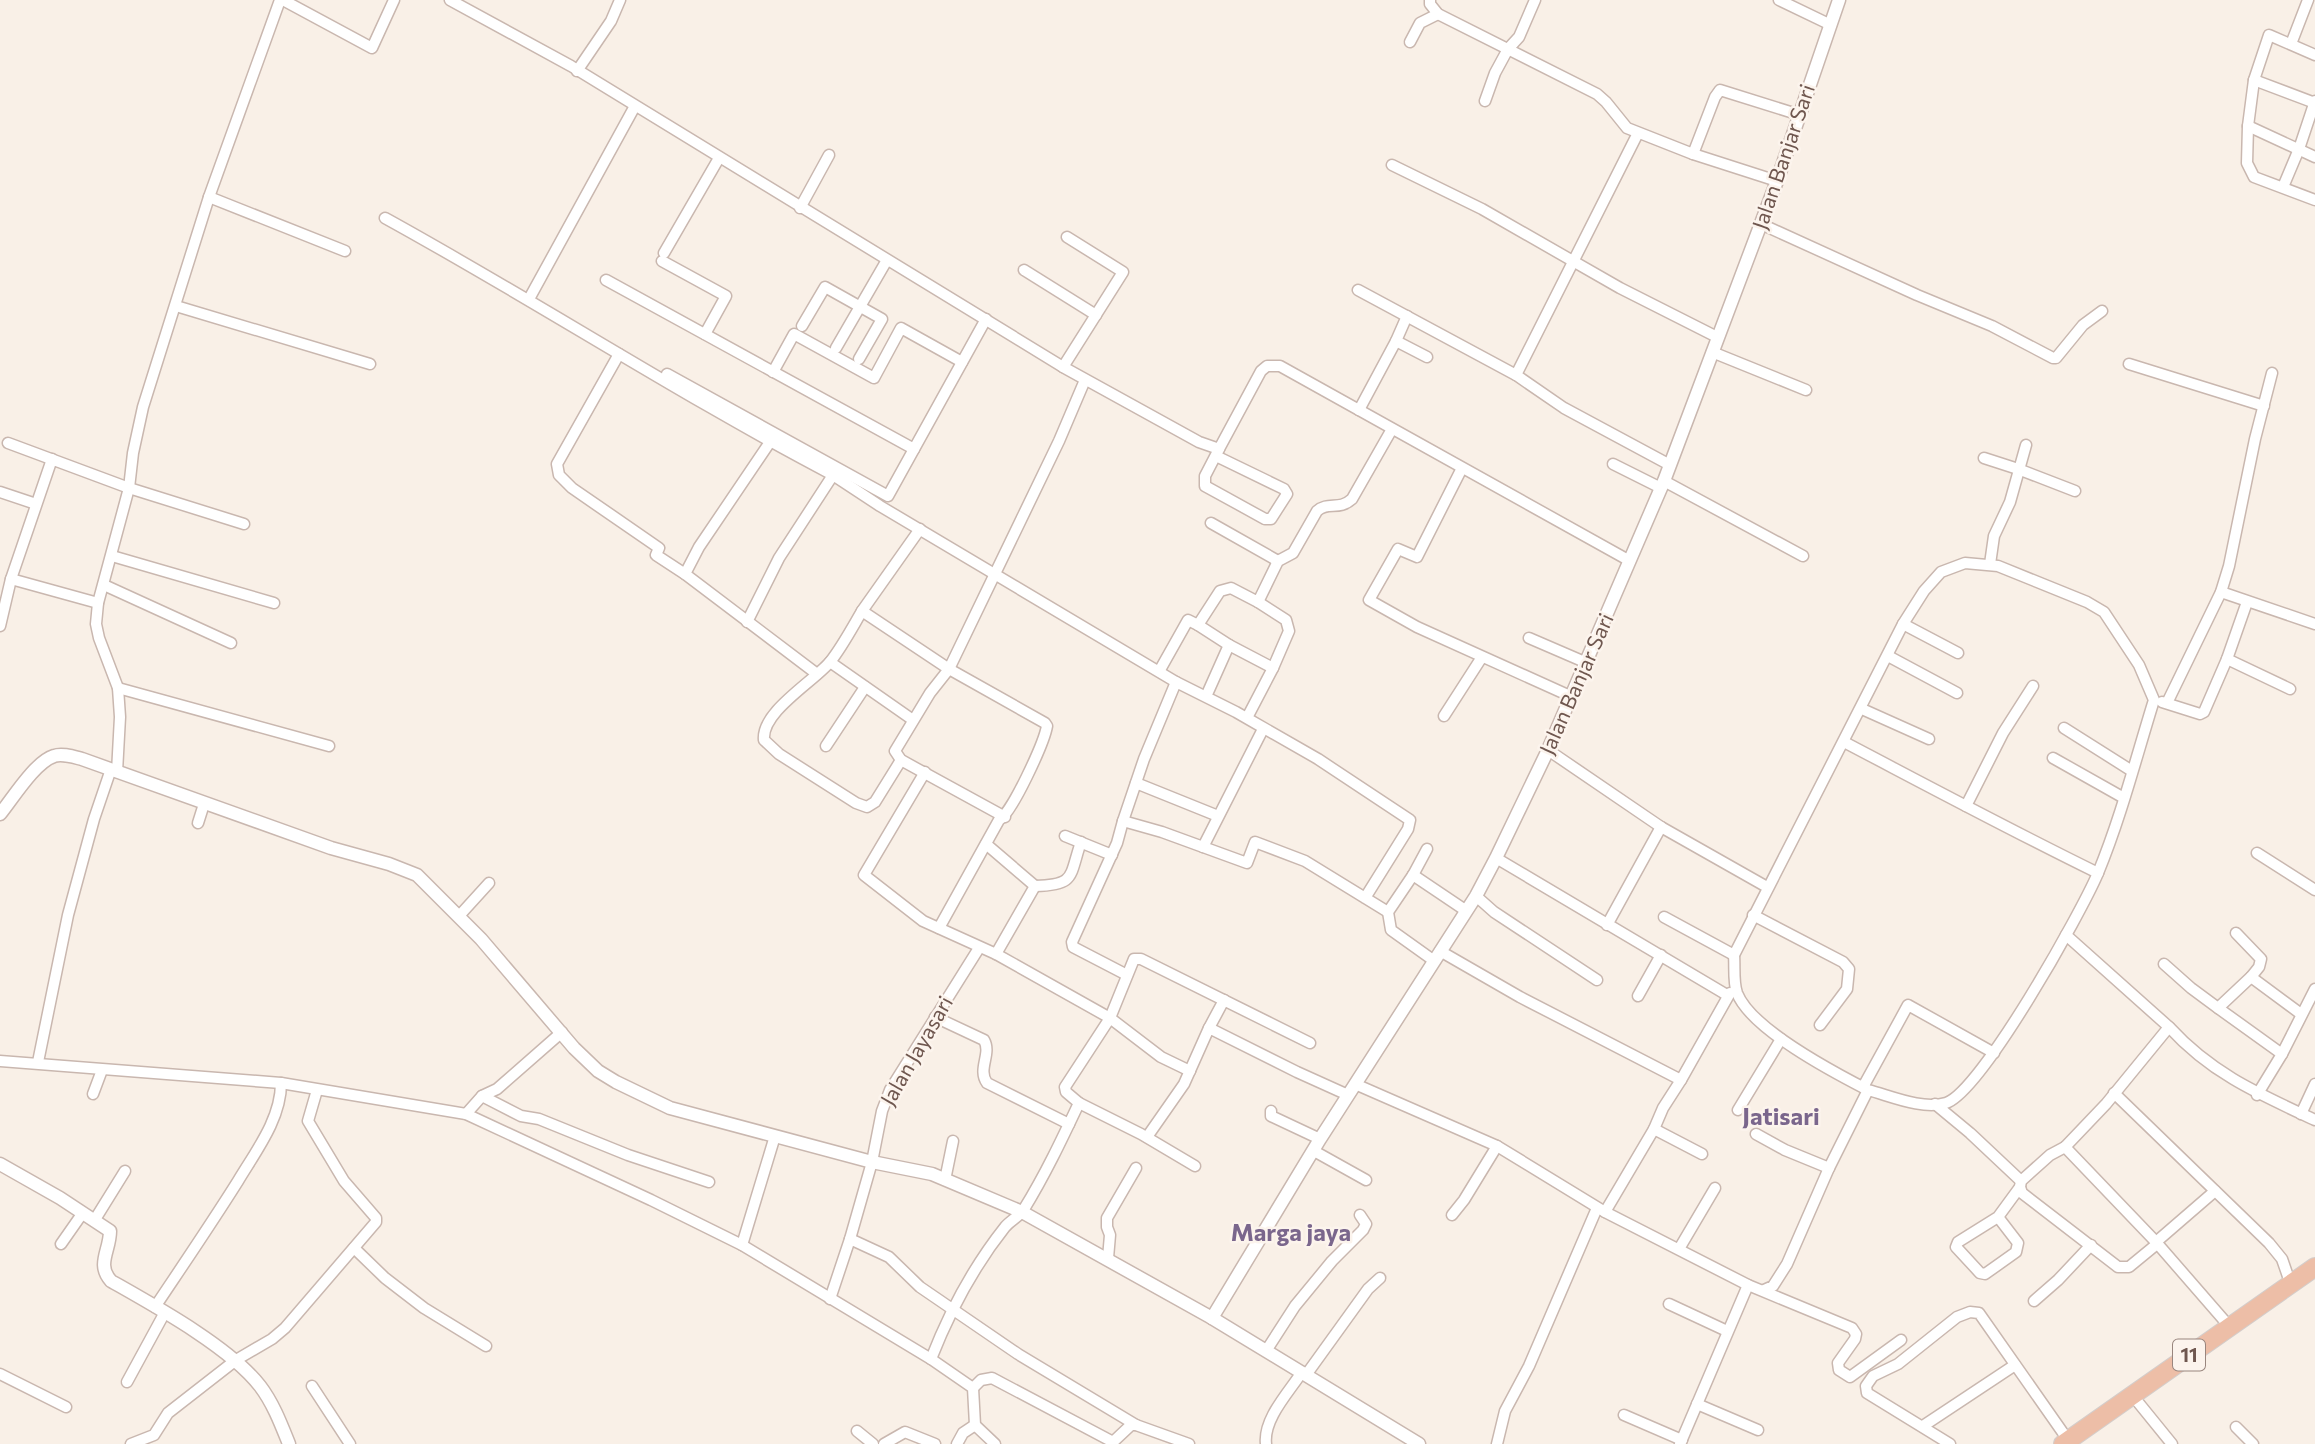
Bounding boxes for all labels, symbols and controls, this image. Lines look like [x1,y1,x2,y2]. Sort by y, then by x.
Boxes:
street label: Jalan Banjar Sari [1746,81,1819,232]
street label: Jalan Banjar Sari [1533,609,1618,758]
street label: Jalan Jayasari [874,991,957,1109]
district label: Jatisari [1742,1101,1820,1130]
district label: Marga jaya [1231,1217,1351,1246]
road number: 11 [2173,1340,2205,1371]

